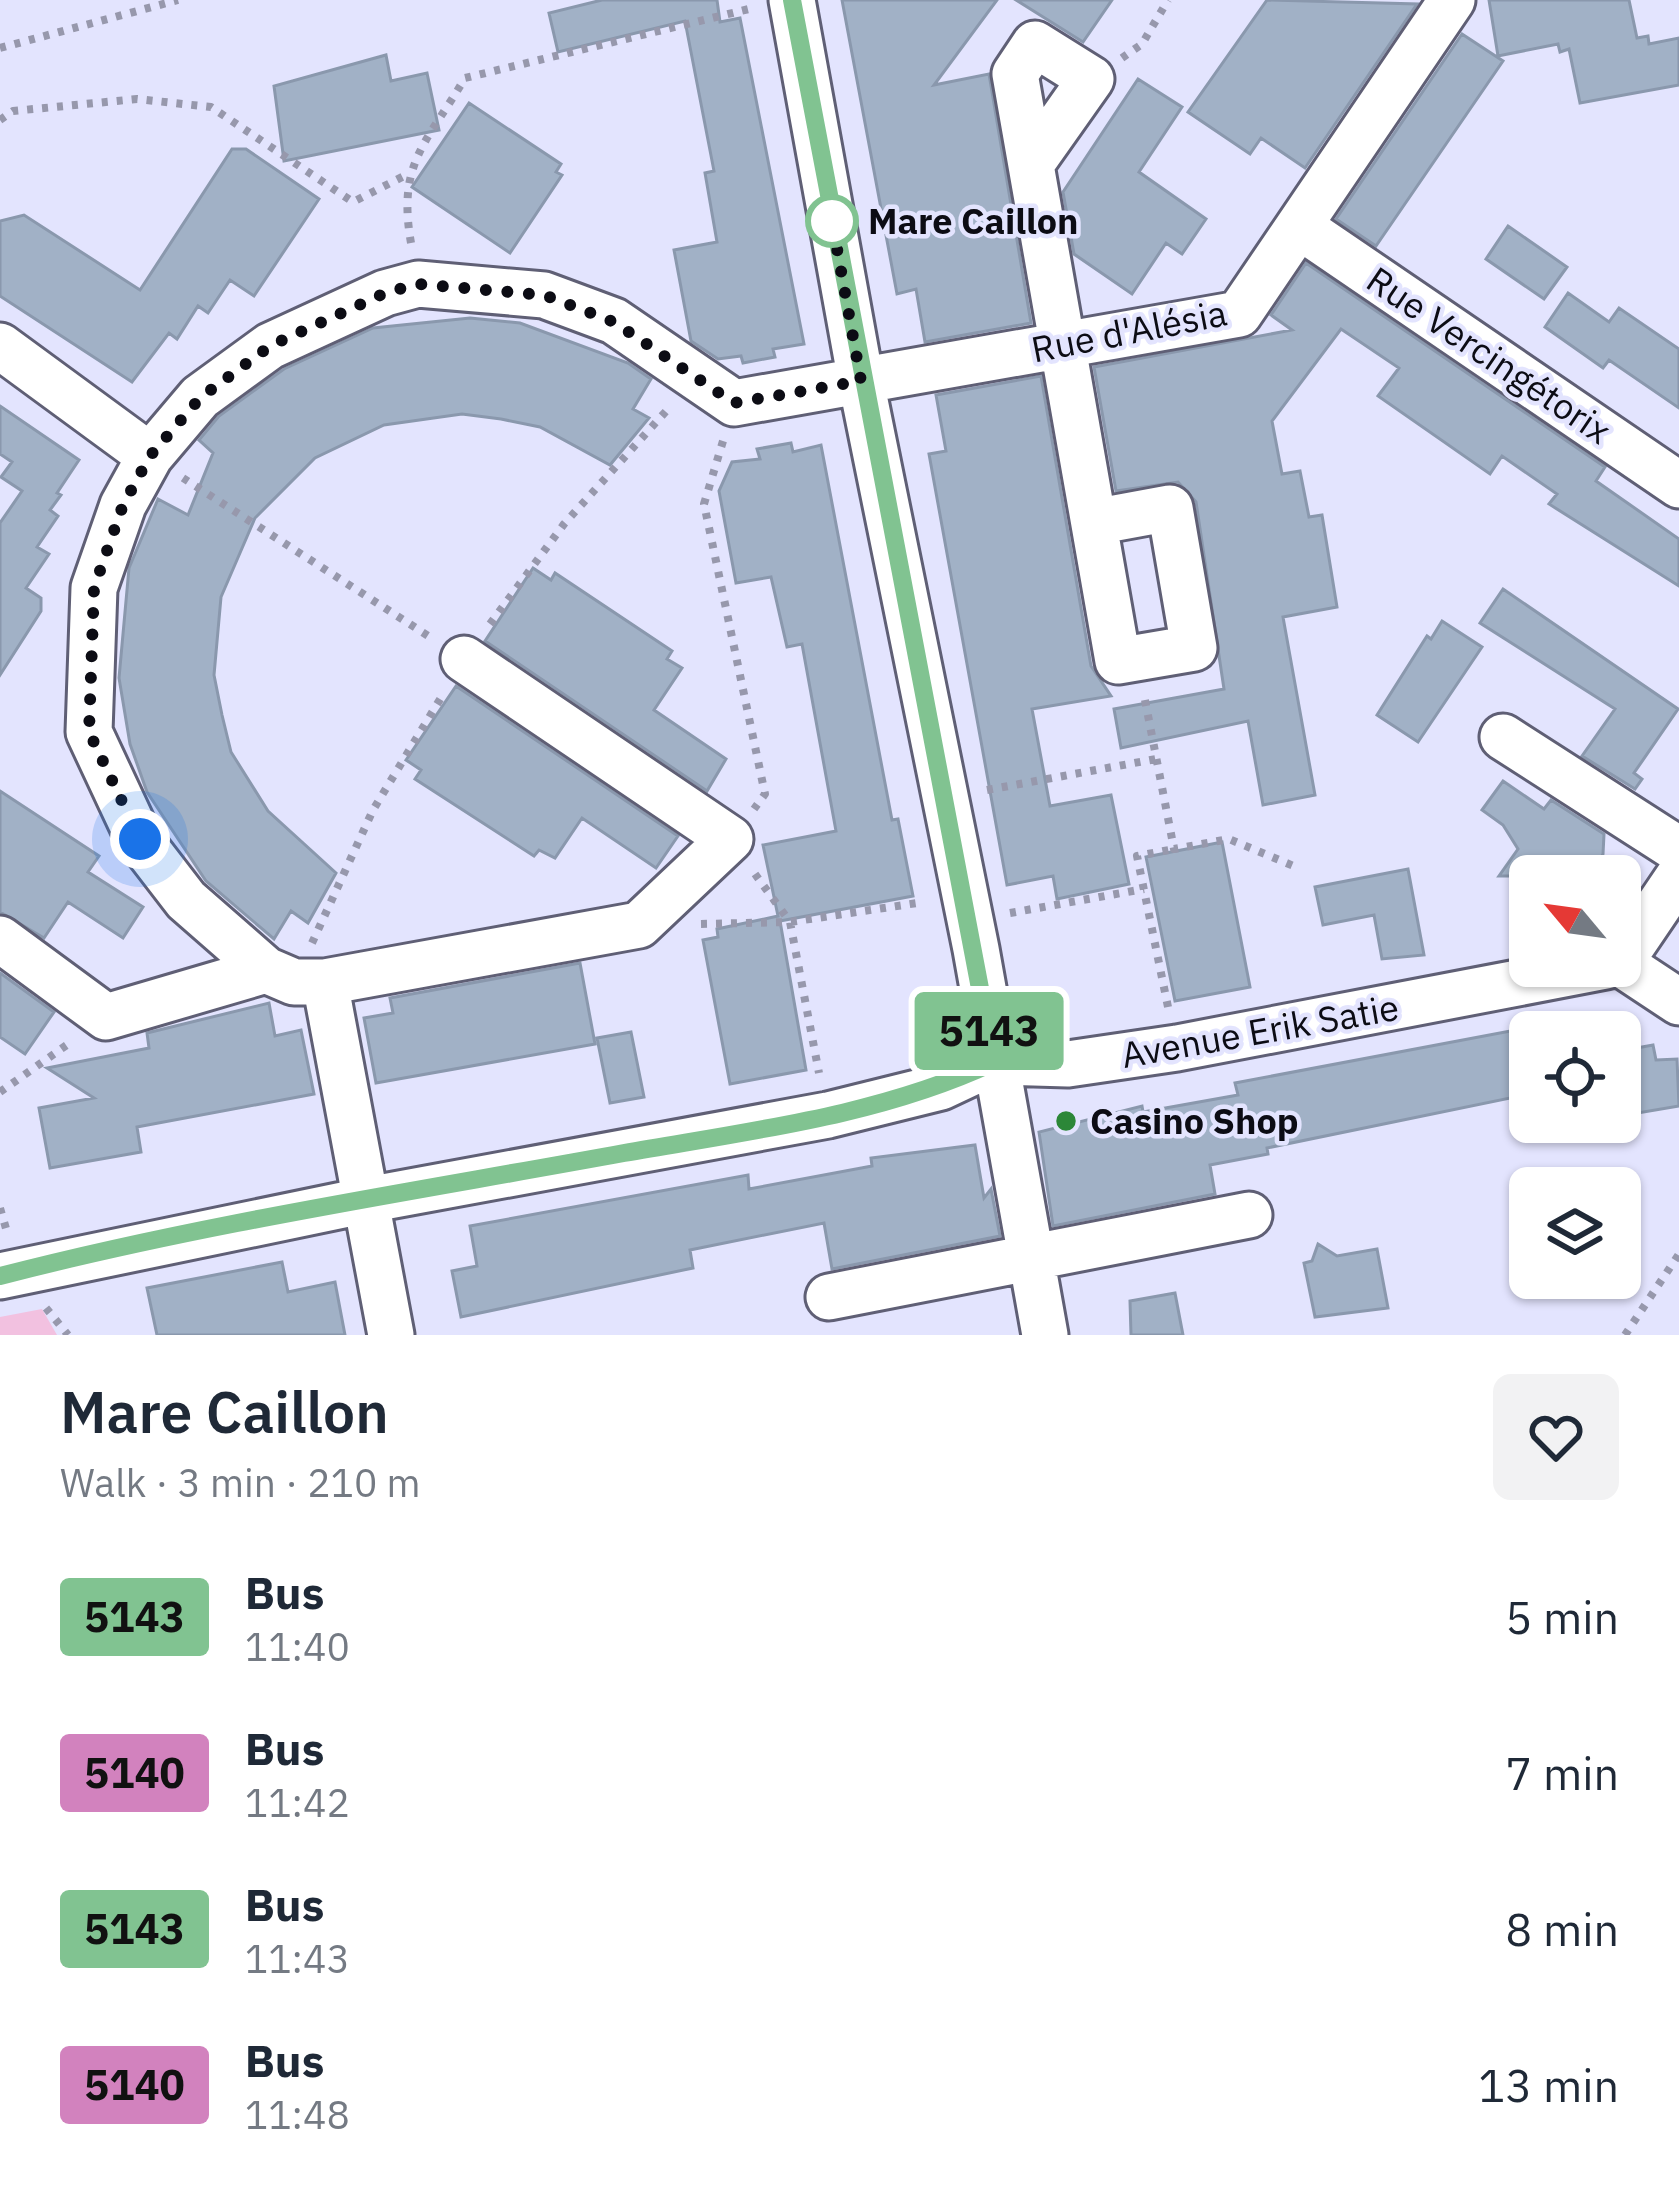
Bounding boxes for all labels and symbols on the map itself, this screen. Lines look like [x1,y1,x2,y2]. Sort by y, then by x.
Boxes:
marker: Mare Caillon [807,196,857,246]
place label: Mare Caillon [868,197,1079,244]
street label: Rue Vercingétorix [1358,256,1620,454]
street label: Rue d'Alésia [1027,289,1231,372]
your location [110,809,170,869]
north arrow [1509,855,1641,987]
street label: Avenue Erik Satie [1118,983,1402,1078]
line badge: 5143 [905,992,1073,1070]
place label: Casino Shop [1090,1097,1299,1144]
marker: Casino Shop [1053,1108,1079,1134]

